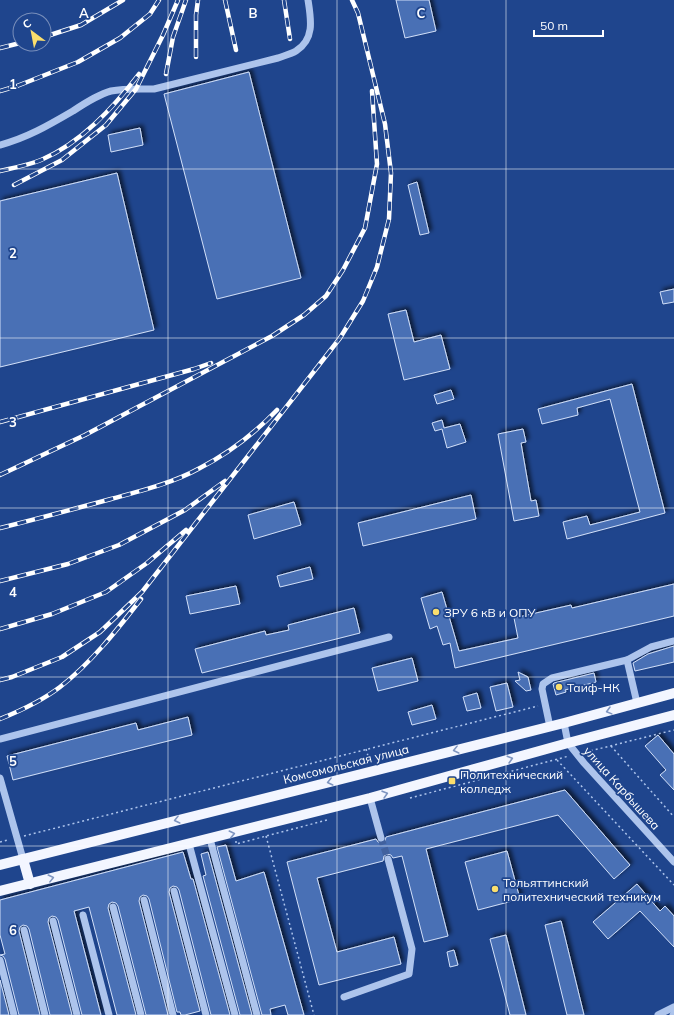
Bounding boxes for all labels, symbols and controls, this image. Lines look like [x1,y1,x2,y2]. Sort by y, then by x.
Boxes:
text: A [79,5,89,21]
text: B [249,5,258,21]
text: C [417,5,426,21]
north arrow [12,12,52,52]
scale bar [534,12,603,38]
text: С [20,15,34,31]
text: 50 m [540,18,568,33]
text: 1 [9,76,17,92]
text: 2 [9,245,17,261]
text: 3 [9,414,17,430]
text: 4 [9,584,17,600]
place label: ЗРУ 6 кВ и ОПУ [444,605,536,620]
marker: ЗРУ 6 кВ и ОПУ [431,607,441,617]
place label: Таиф-НК [567,680,620,695]
marker: Таиф-НК [554,682,564,692]
one-way arrow [606,706,613,715]
street label: Комсомольская улица [282,741,410,787]
street label: улица Карбышева [581,743,663,833]
one-way arrow [453,745,460,754]
text: 5 [9,753,17,769]
one-way arrow [506,755,513,764]
place label: Политехнический колледж [460,767,563,796]
marker: Политехнический колледж [447,776,457,786]
one-way arrow [327,777,333,785]
one-way arrow [381,790,388,799]
one-way arrow [174,816,180,824]
one-way arrow [229,830,235,838]
one-way arrow [48,874,55,883]
place label: Тольяттинский политехнический техникум [503,875,661,904]
marker: Тольяттинский политехнический техникум [490,884,500,894]
text: 6 [9,922,17,938]

